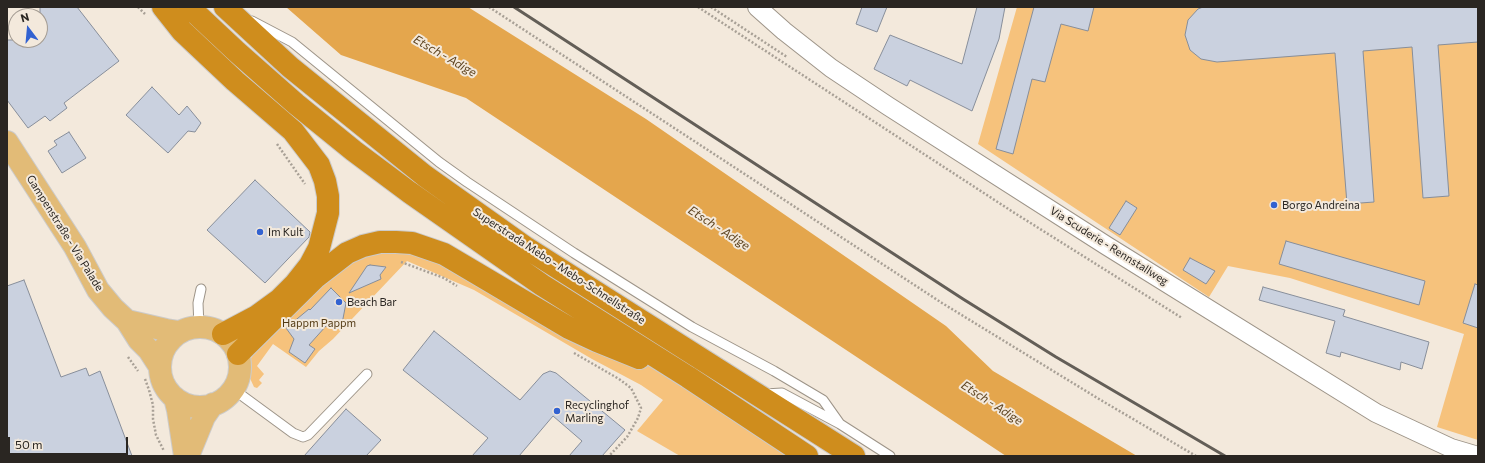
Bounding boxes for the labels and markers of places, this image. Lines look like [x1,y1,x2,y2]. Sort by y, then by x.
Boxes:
place label: Borgo Andreina [1282,198,1360,212]
marker: Borgo Andreina [1269,200,1279,210]
place label: Im Kult [268,225,303,239]
marker: Im Kult [255,227,265,237]
place label: Beach Bar [347,295,397,309]
marker: Beach Bar [334,297,344,307]
place label: Recyclinghof Marling [565,398,629,424]
marker: Recyclinghof Marling [552,406,562,416]

